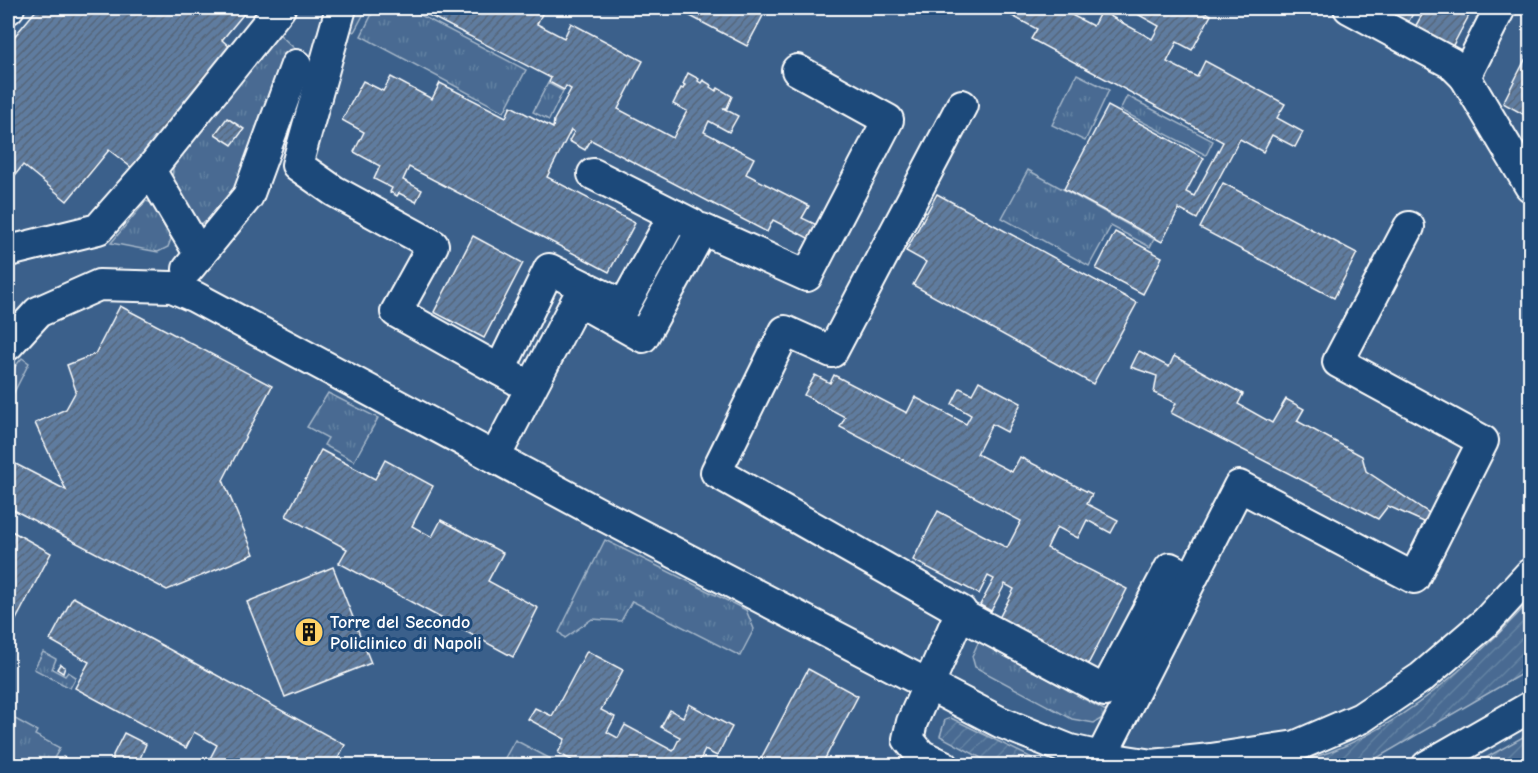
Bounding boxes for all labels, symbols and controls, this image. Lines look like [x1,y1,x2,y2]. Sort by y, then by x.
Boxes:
place label: Torre del Secondo Policlinico di Napoli [330,612,482,654]
building icon: Torre del Secondo Policlinico di Napoli [293,616,325,648]

